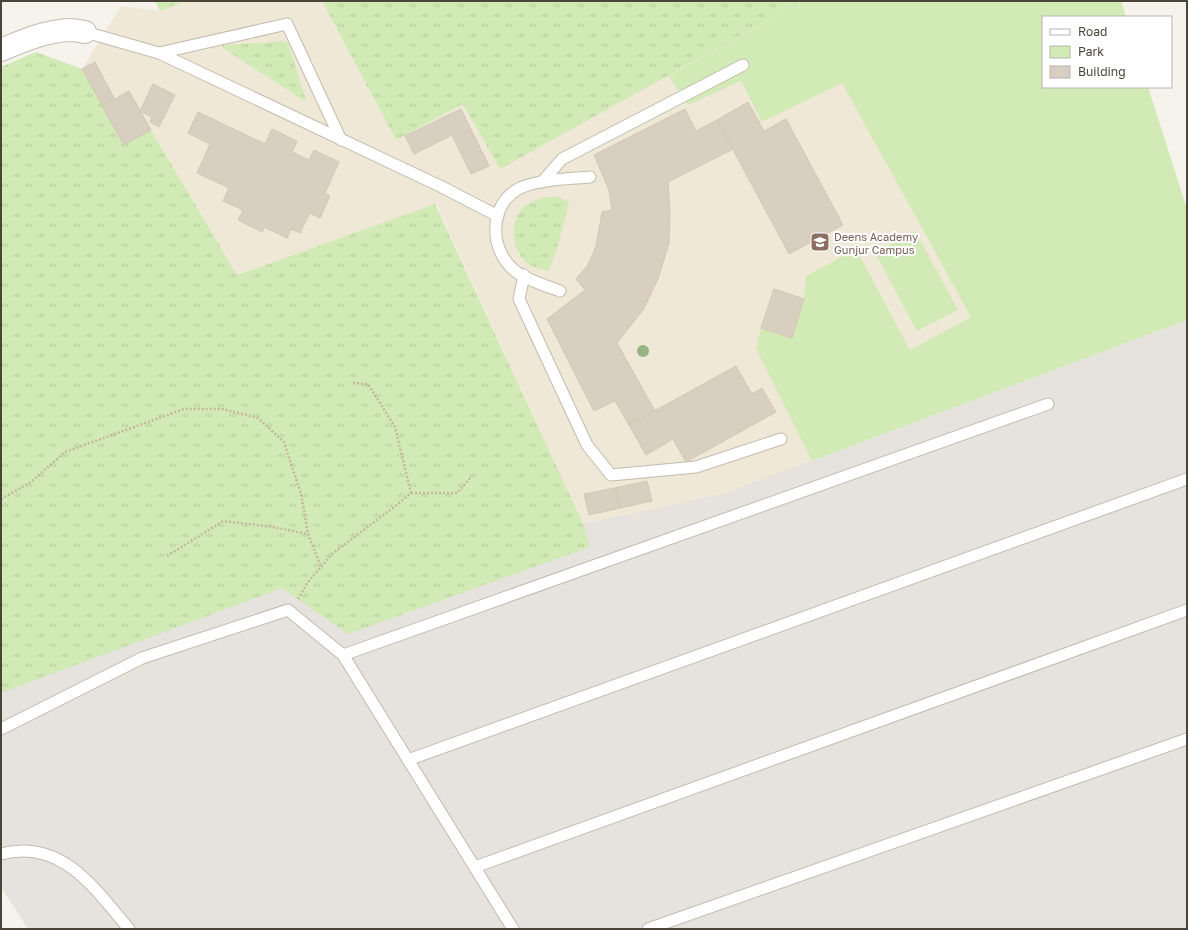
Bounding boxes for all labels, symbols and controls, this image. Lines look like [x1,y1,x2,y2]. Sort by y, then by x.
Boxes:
legend [1042,16,1172,88]
text: Road [1078,24,1107,39]
text: Park [1078,44,1104,59]
text: Building [1078,64,1126,79]
place label: Deens Academy Gunjur Campus [834,230,918,256]
school or university icon: Deens Academy Gunjur Campus [809,231,831,253]

